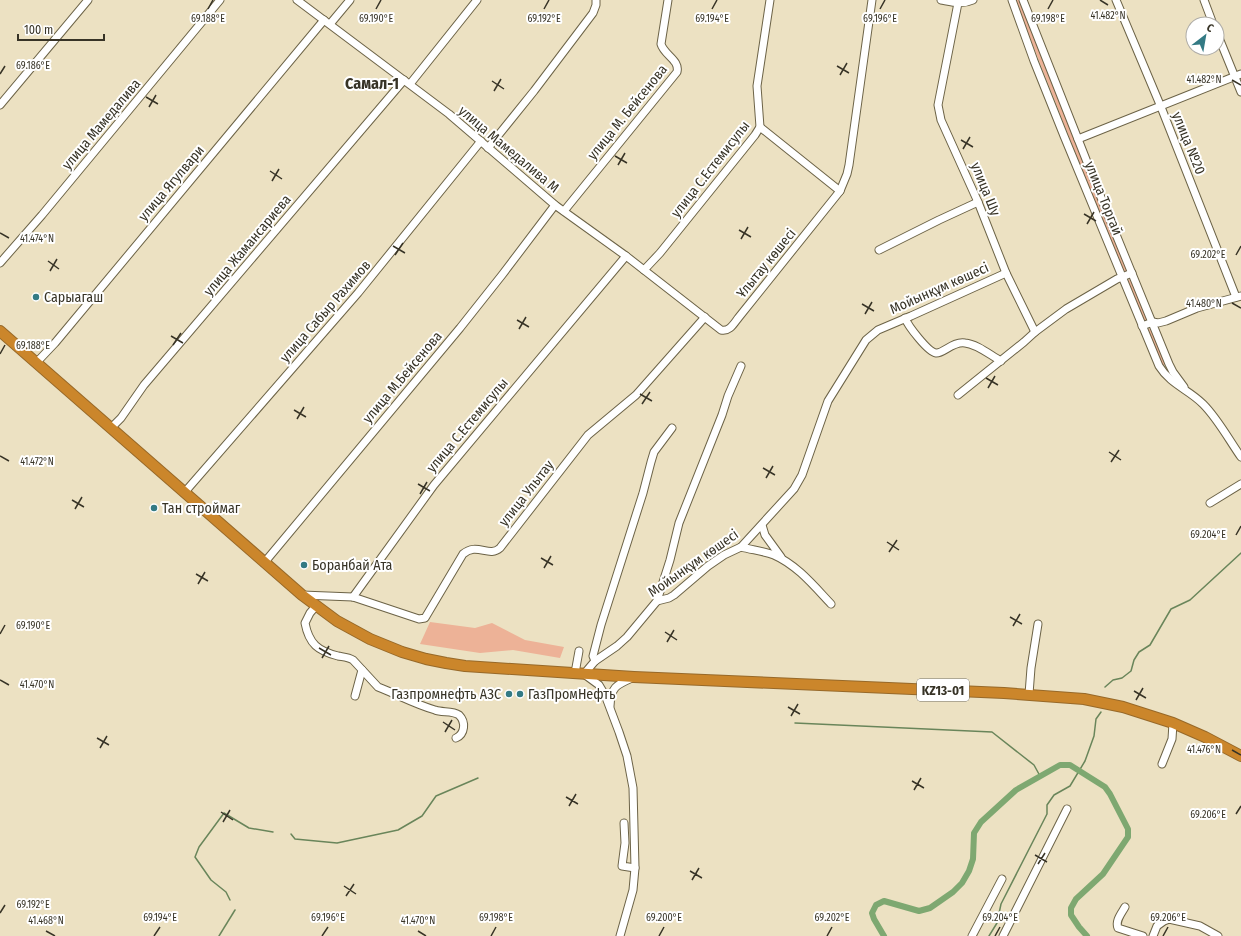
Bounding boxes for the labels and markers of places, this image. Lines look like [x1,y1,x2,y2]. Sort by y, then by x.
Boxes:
place label: Сарыагаш [44,289,103,306]
marker: Сарыагаш [31,292,41,302]
place label: Тан строймаг [162,500,241,517]
marker: Тан строймаг [149,503,159,513]
place label: Боранбай Ата [312,557,393,574]
marker: Боранбай Ата [299,560,309,570]
place label: Газпромнефть АЗС [391,686,501,703]
place label: ГазПромНефть [528,686,616,703]
marker: Газпромнефть АЗС [504,689,514,699]
marker: ГазПромНефть [515,689,525,699]

